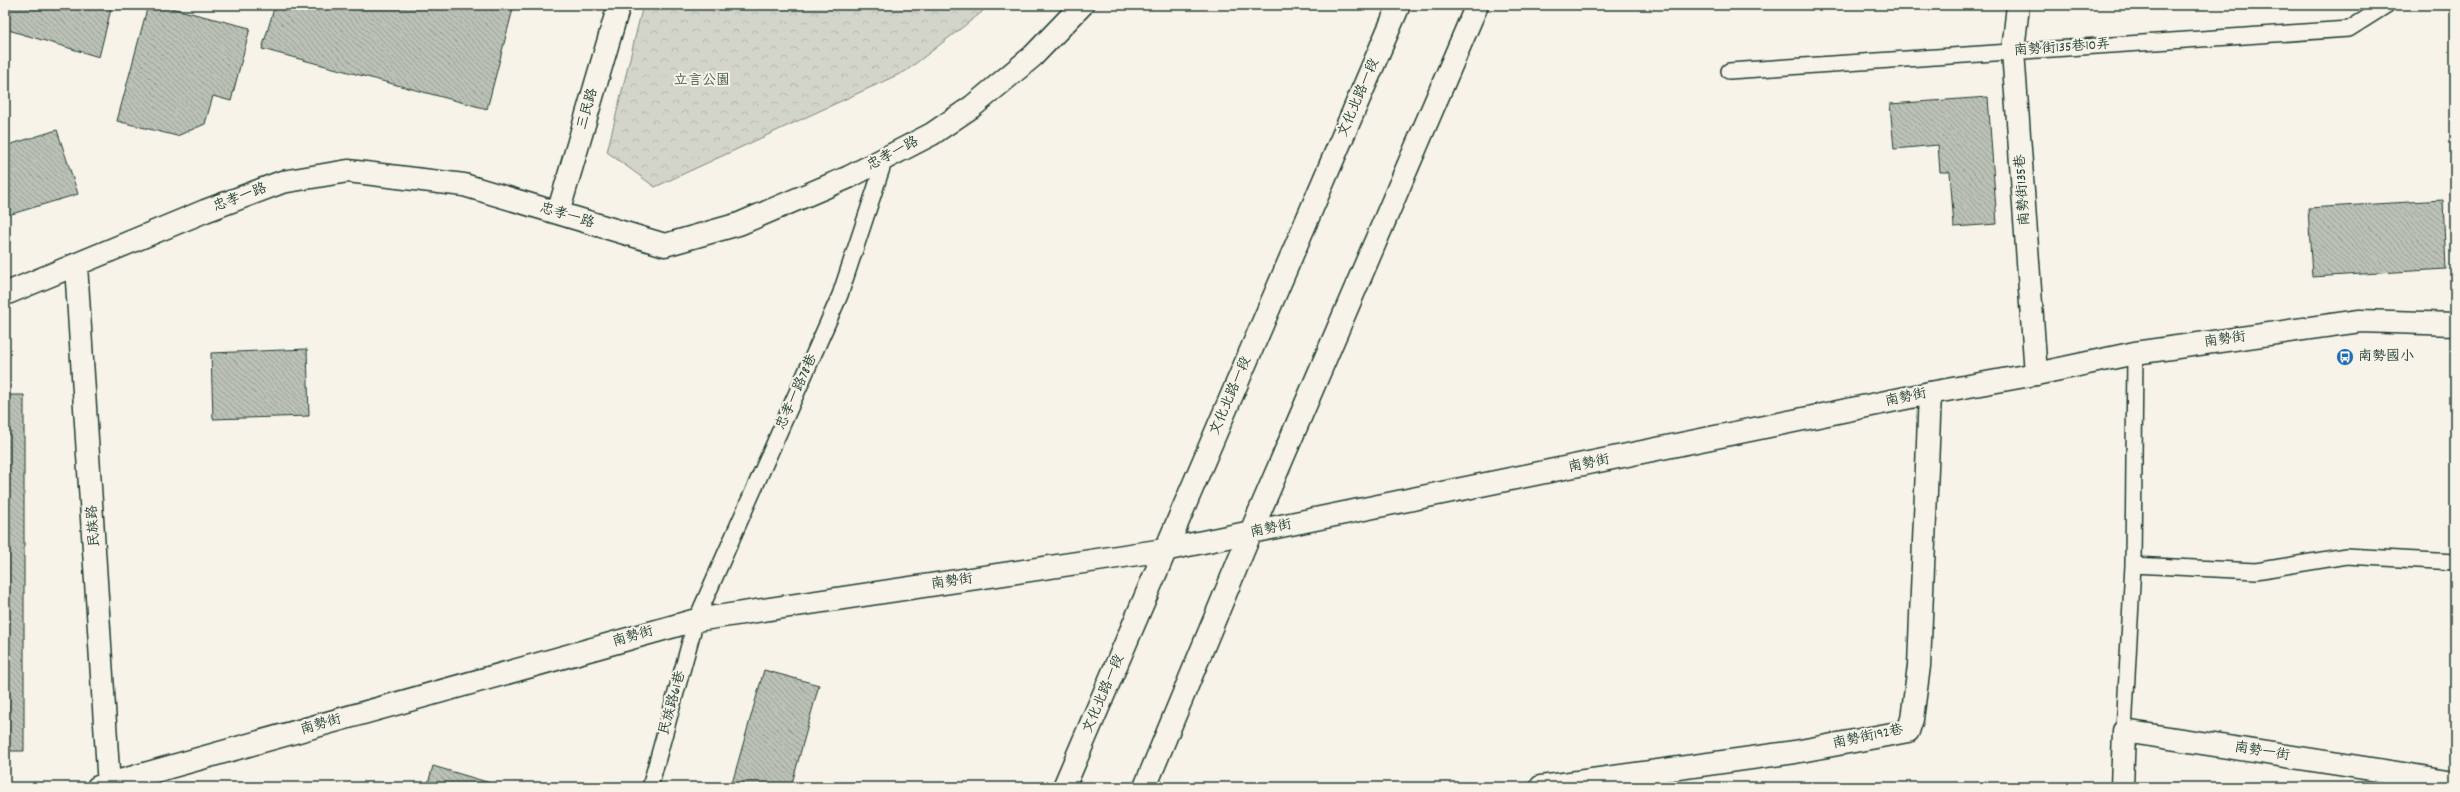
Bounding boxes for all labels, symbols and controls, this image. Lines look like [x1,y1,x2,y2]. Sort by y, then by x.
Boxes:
street label: 南勢街135巷10弄 [2013,35,2111,61]
street label: 文化北路一段 [1333,55,1385,141]
park label: 立言公園 [674,71,730,91]
street label: 三民路 [573,86,603,132]
street label: 忠孝一路 [864,132,922,176]
street label: 南勢街135巷 [2010,153,2035,226]
street label: 忠孝一路 [210,179,270,217]
street label: 忠孝一路 [537,198,597,234]
street label: 南勢街 [2203,327,2247,353]
bus stop icon: 南勢國小 [2335,347,2355,367]
place label: 南勢國小 [2358,347,2414,367]
street label: 忠孝一路78巷 [771,350,823,433]
street label: 文化北路一段 [1205,353,1257,439]
street label: 南勢街 [1883,384,1929,412]
street label: 南勢街 [1566,450,1612,478]
street label: 民族路 [83,504,105,548]
street label: 南勢街 [1248,515,1294,543]
street label: 南勢街 [930,569,974,595]
street label: 南勢街 [610,622,656,652]
street label: 文化北路一段 [1078,651,1130,737]
street label: 民族路61巷 [655,668,691,737]
street label: 南勢街 [298,710,344,740]
street label: 南勢街192巷 [1831,720,1906,754]
street label: 南勢一街 [2233,738,2291,766]

